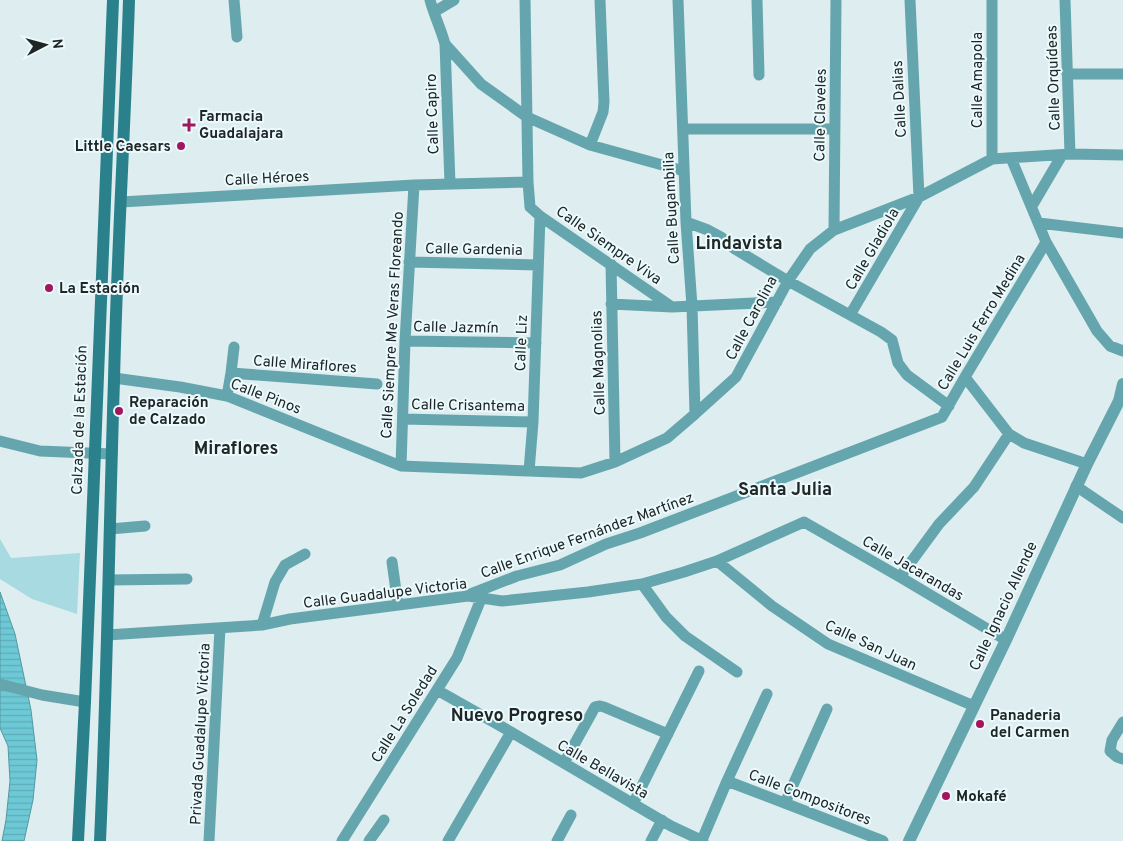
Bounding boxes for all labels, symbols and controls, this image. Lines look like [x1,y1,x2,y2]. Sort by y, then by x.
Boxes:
north arrow [20,20,70,70]
street label: Calle Orquídeas [1043,25,1066,131]
street label: Calle Amapola [969,32,988,128]
text: N [47,38,65,50]
street label: Calle Dalias [889,60,912,138]
street label: Calle Claveles [811,68,832,162]
street label: Calle Capiro [423,73,444,155]
place label: Farmacia Guadalajara [199,108,283,144]
marker: Farmacia Guadalajara [183,119,195,131]
place label: Little Caesars [75,138,171,157]
marker: Little Caesars [175,140,187,152]
street label: Calle Bugambilia [660,151,685,265]
street label: Calle Héroes [224,168,310,191]
street label: Calle Siempre Viva [552,203,665,290]
street label: Calle Gladiola [842,205,904,294]
street label: Calle Siempre Me Veras Floreando [378,211,409,439]
district label: Lindavista [695,233,783,256]
street label: Calle Gardenia [425,240,523,261]
street label: Calle Luis Ferro Medina [934,251,1031,394]
street label: Calle Carolina [722,273,783,364]
place label: La Estación [59,280,140,299]
marker: La Estación [43,282,55,294]
street label: Calle Magnolias [588,310,611,416]
street label: Calle Liz [512,314,533,372]
street label: Calle Jazmín [413,318,499,339]
street label: Calzada de la Estación [68,345,93,495]
street label: Calle Miraflores [252,352,357,379]
street label: Calle Pinos [227,375,304,420]
place label: Reparación de Calzado [129,394,209,430]
street label: Calle Crisantema [411,396,525,417]
marker: Reparación de Calzado [113,405,125,417]
district label: Miraflores [194,438,278,461]
district label: Santa Julia [738,479,832,502]
street label: Calle Enrique Fernández Martínez [478,489,697,584]
street label: Calle Jacarandas [858,532,967,606]
street label: Calle Ignacio Allende [966,539,1043,674]
street label: Calle Guadalupe Victoria [302,575,468,614]
street label: Calle San Juan [821,617,919,676]
street label: Privada Guadalupe Victoria [187,643,216,825]
street label: Calle La Soledad [368,663,443,767]
district label: Nuevo Progreso [451,705,583,728]
place label: Panaderia del Carmen [990,707,1070,743]
marker: Panaderia del Carmen [974,718,986,730]
street label: Calle Bellavista [553,736,651,804]
street label: Calle Compositores [745,766,874,831]
place label: Mokafé [956,788,1007,807]
marker: Mokafé [940,790,952,802]

